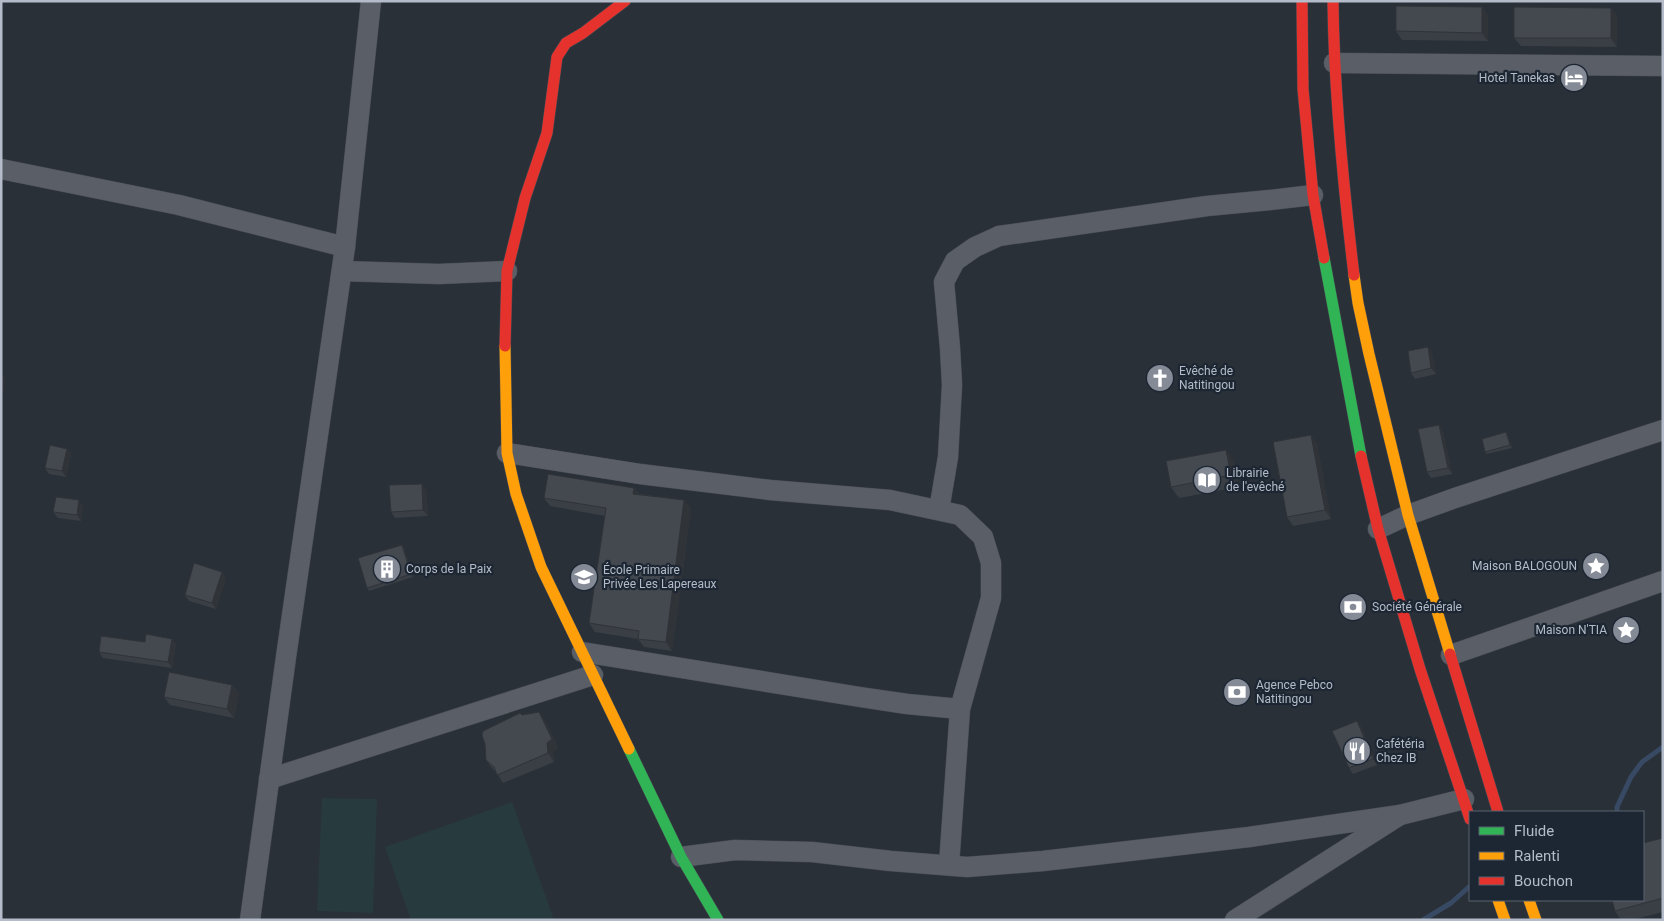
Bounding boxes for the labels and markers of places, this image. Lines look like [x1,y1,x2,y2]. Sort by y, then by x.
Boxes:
hotel icon: Hotel Tanekas [1559,63,1589,93]
place label: Hotel Tanekas [1479,71,1555,85]
church icon: Evêché de Natitingou [1145,363,1175,393]
place label: Evêché de Natitingou [1179,364,1235,392]
library icon: Librairie de l'evêché [1192,465,1222,495]
place label: Librairie de l'evêché [1226,466,1284,494]
place icon: Maison BALOGOUN [1581,551,1611,581]
building icon: Corps de la Paix [372,554,402,584]
place label: Maison BALOGOUN [1472,559,1577,573]
place label: Corps de la Paix [406,562,492,576]
school or university icon: École Primaire Privée Les Lapereaux [569,562,599,592]
place label: École Primaire Privée Les Lapereaux [603,562,717,591]
bank icon: Société Générale [1338,592,1368,622]
place label: Société Générale [1372,600,1462,614]
place icon: Maison N'TIA [1611,615,1641,645]
place label: Maison N'TIA [1535,623,1607,637]
bank icon: Agence Pebco Natitingou [1222,677,1252,707]
place label: Agence Pebco Natitingou [1256,678,1333,706]
restaurant icon: Cafétéria Chez IB [1342,736,1372,766]
place label: Cafétéria Chez IB [1376,737,1425,765]

